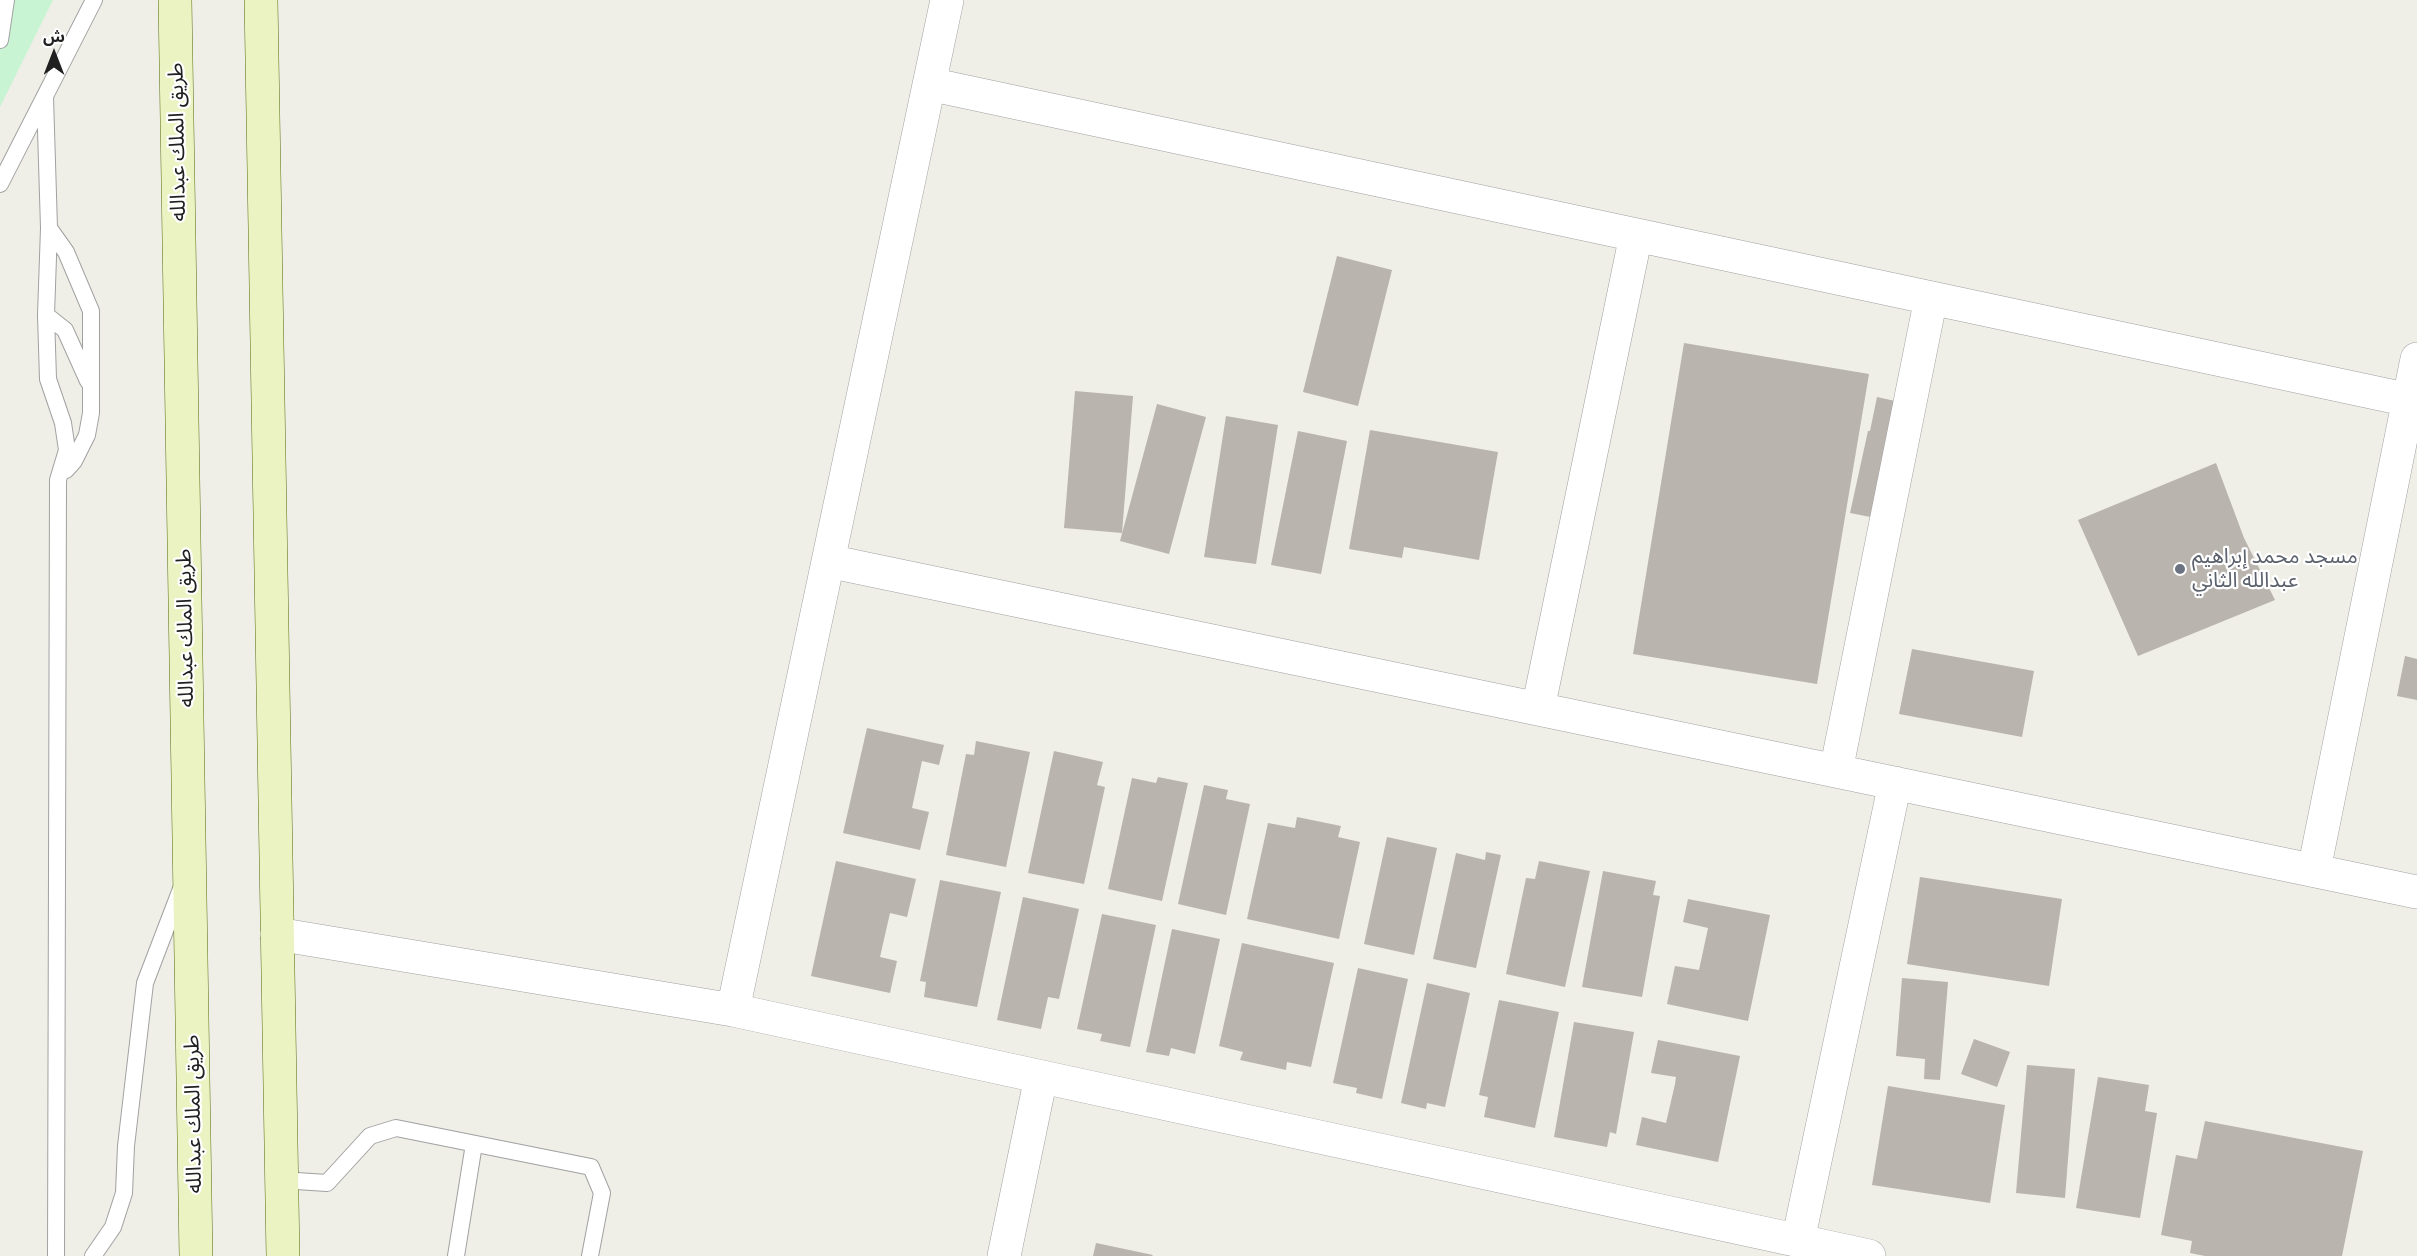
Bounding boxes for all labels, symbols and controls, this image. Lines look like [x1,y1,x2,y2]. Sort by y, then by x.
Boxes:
north arrow [24,24,84,84]
text: ش [43,25,65,47]
street label: طريق الملك عبدالله [164,62,192,222]
place label: مسجد محمد إبراهيم عبدالله الثاني [2192,544,2358,594]
street label: طريق الملك عبدالله [172,548,200,708]
marker: مسجد محمد إبراهيم عبدالله الثاني [2173,562,2187,576]
street label: طريق الملك عبدالله [180,1034,208,1194]

